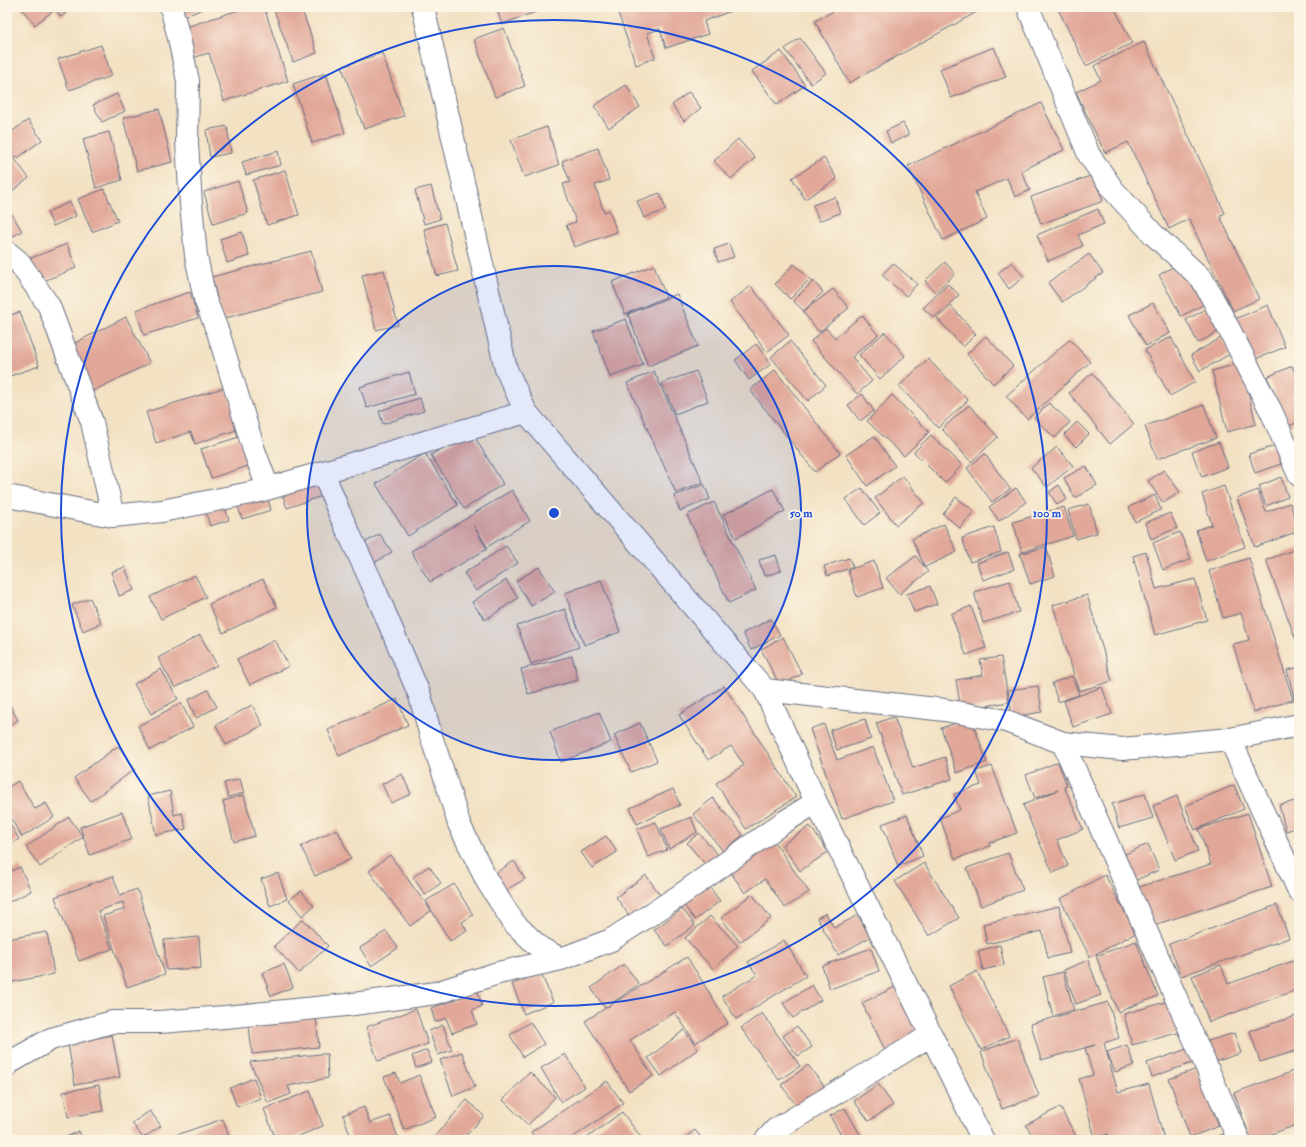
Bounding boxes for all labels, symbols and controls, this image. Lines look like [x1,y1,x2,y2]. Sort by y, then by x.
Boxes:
centre of rings [547,506,561,520]
text: 50 m [789,506,813,521]
text: 100 m [1033,506,1062,521]

